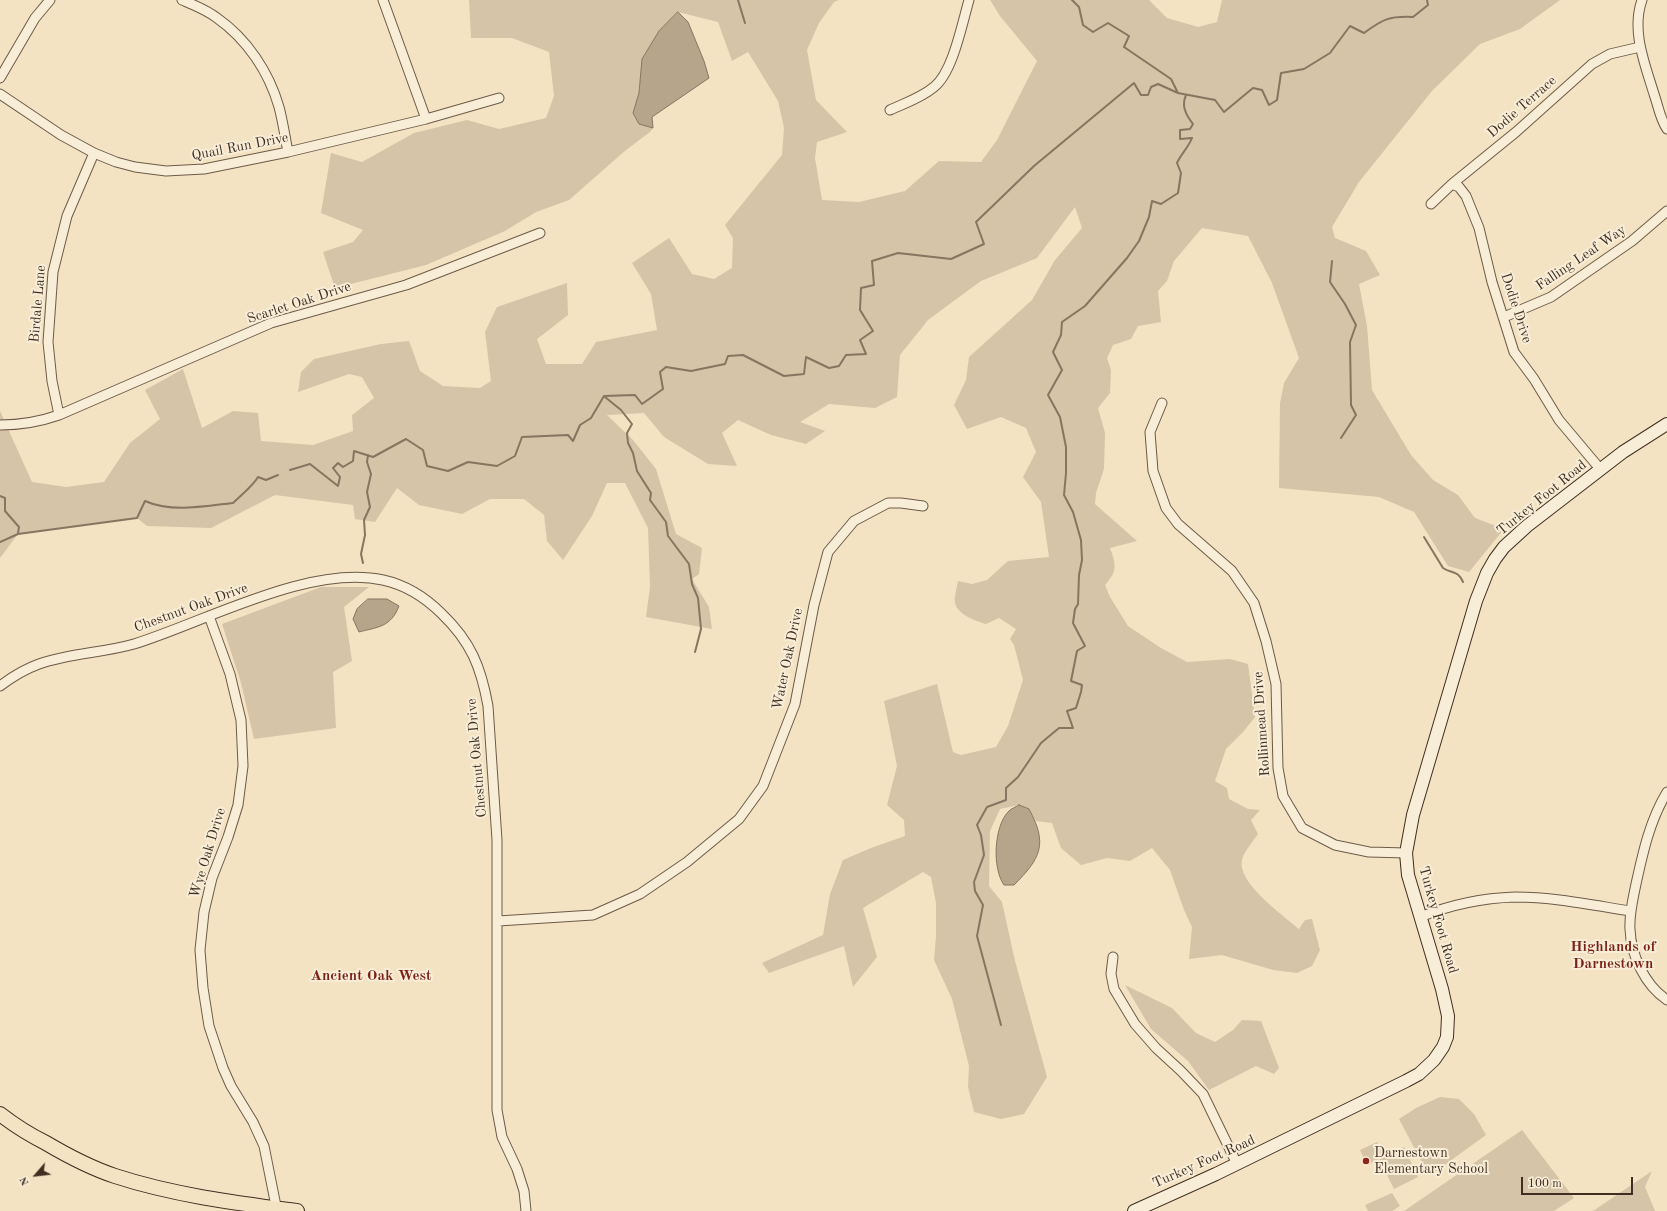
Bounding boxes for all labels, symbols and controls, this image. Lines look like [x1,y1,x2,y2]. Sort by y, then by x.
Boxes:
street label: Dodie Terrace [1484,73,1560,141]
street label: Quail Run Drive [190,129,290,165]
street label: Falling Leaf Way [1533,222,1629,294]
street label: Birdale Lane [26,264,50,344]
street label: Dodie Drive [1497,271,1535,345]
street label: Scarlet Oak Drive [245,278,353,328]
street label: Turkey Foot Road [1494,457,1590,539]
street label: Chestnut Oak Drive [132,580,250,636]
street label: Water Oak Drive [769,607,807,711]
street label: Rollinmead Drive [1250,671,1274,777]
street label: Chestnut Oak Drive [463,698,491,818]
street label: Wye Oak Drive [186,806,230,900]
street label: Turkey Foot Road [1415,865,1461,975]
district label: Highlands of Darnestown [1570,938,1656,973]
district label: Ancient Oak West [311,967,431,985]
street label: Turkey Foot Road [1150,1132,1258,1192]
place label: Darnestown Elementary School [1374,1145,1488,1178]
north arrow [16,1155,56,1195]
marker: Darnestown Elementary School [1361,1156,1371,1166]
scale bar [1523,1169,1635,1195]
text: N [18,1175,32,1187]
text: 100 m [1528,1178,1562,1190]

